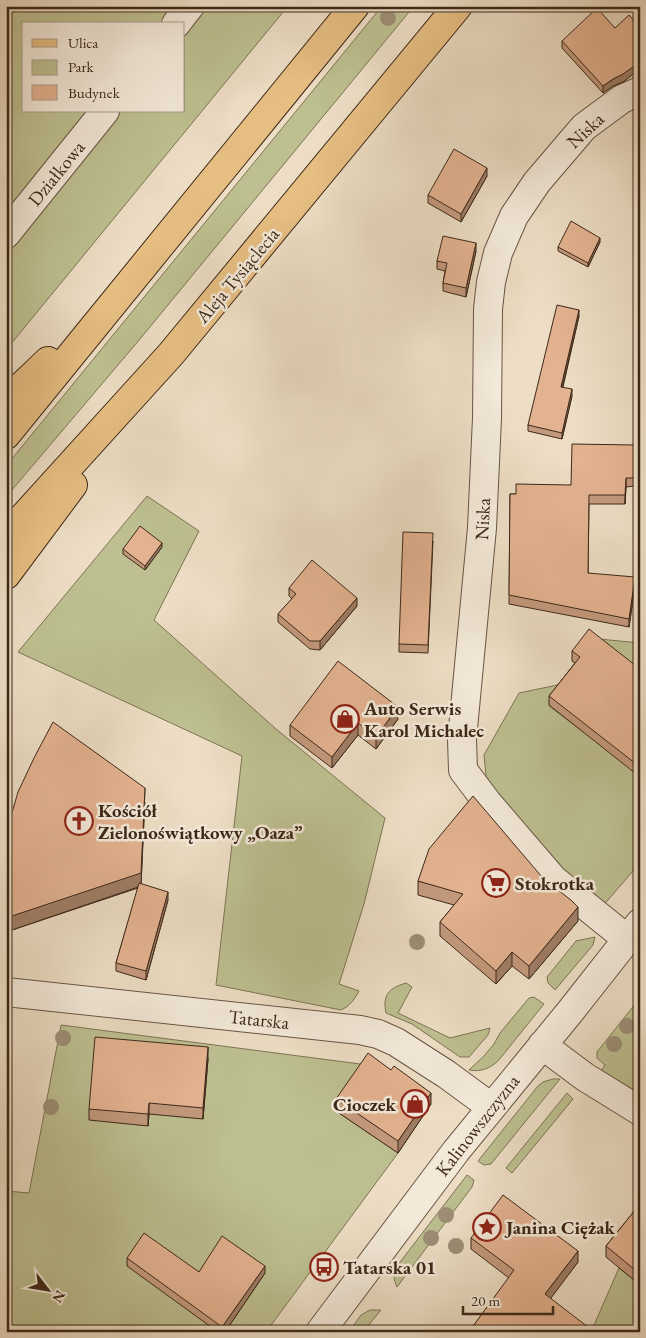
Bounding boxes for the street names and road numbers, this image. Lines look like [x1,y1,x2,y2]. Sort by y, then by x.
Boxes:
street label: Niska [561,107,610,154]
street label: Działkowa [22,135,91,211]
street label: Aleja Tysiąclecia [189,222,285,329]
street label: Niska [469,497,496,541]
street label: Tatarska [227,1004,291,1035]
street label: Kalinowszczyzna [430,1069,525,1181]

